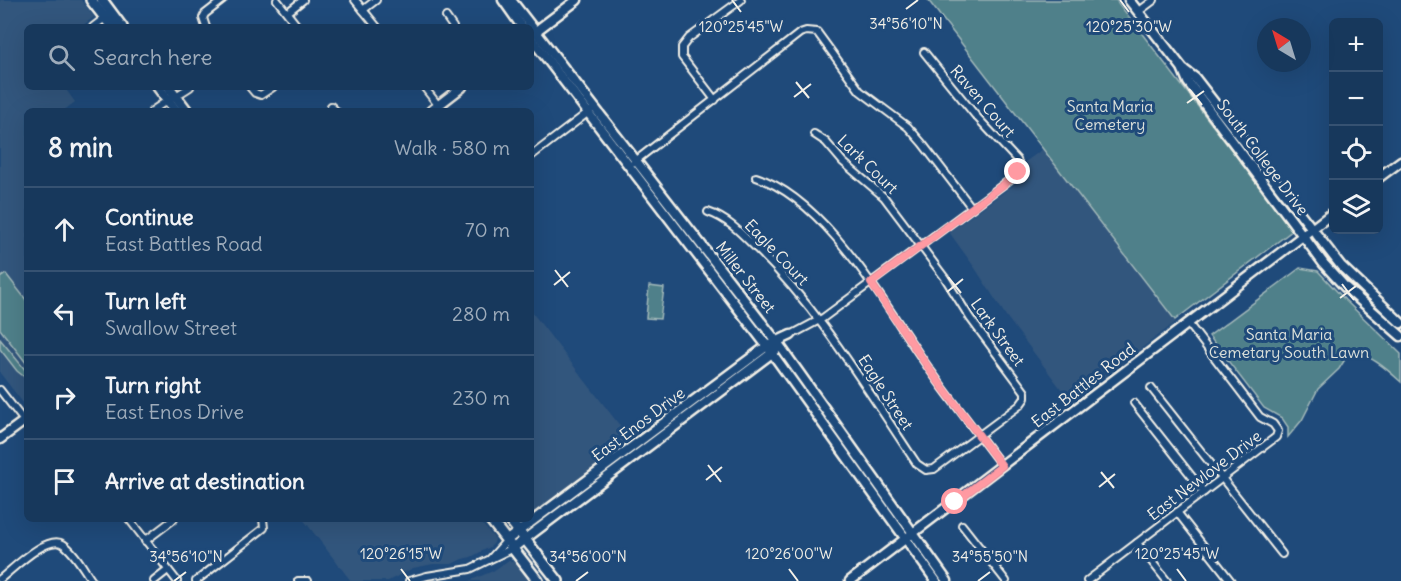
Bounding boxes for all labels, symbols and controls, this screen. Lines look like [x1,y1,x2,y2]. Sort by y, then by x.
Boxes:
text: 34°56'10"N [869,14,943,33]
text: 120°25'45"W [699,17,784,36]
text: 120°25'30"W [1086,17,1172,36]
north arrow [1257,18,1311,72]
map controls [1329,18,1383,234]
button: + [1329,18,1383,72]
search box [24,24,534,90]
icon: search [45,41,78,74]
text: Search here [93,43,212,71]
street label: Raven Court [946,61,1020,142]
button: − [1329,72,1383,126]
street label: South College Drive [1213,95,1313,219]
park label: Santa Maria Cemetery [1067,96,1153,134]
button: locate [1329,126,1383,180]
street label: Lark Court [833,130,903,198]
text: 8 min [48,131,113,164]
text: Walk · 580 m [394,135,510,160]
route end [1004,158,1030,184]
button: layers [1329,180,1383,234]
text: Continue [105,203,194,231]
icon: ahead [48,213,81,246]
street label: Eagle Court [741,215,814,290]
text: 70 m [465,217,510,242]
text: East Battles Road [105,231,263,256]
street label: Miller Street [712,237,781,317]
text: Turn left [105,287,186,315]
street label: Lark Street [967,294,1030,370]
icon: left [48,297,81,330]
text: 280 m [452,301,510,326]
text: Swallow Street [105,315,237,340]
park label: Santa Maria Cemetary South Lawn [1209,324,1369,362]
street label: East Battles Road [1027,338,1139,432]
street label: Eagle Street [854,351,918,434]
text: Turn right [105,371,201,399]
icon: right [48,381,81,414]
street label: East Enos Drive [588,383,688,465]
text: 230 m [452,385,510,410]
text: East Enos Drive [105,399,244,424]
street label: East Newlove Drive [1143,426,1265,524]
icon: arrive [48,465,81,498]
text: Arrive at destination [105,467,305,495]
route start [941,488,967,514]
text: 120°26'15"W [360,544,442,563]
text: 120°26'00"W [745,544,833,563]
text: 120°25'45"W [1135,544,1220,563]
text: 34°56'10"N [149,547,223,566]
text: 34°56'00"N [549,547,627,566]
text: 34°55'50"N [952,547,1028,566]

